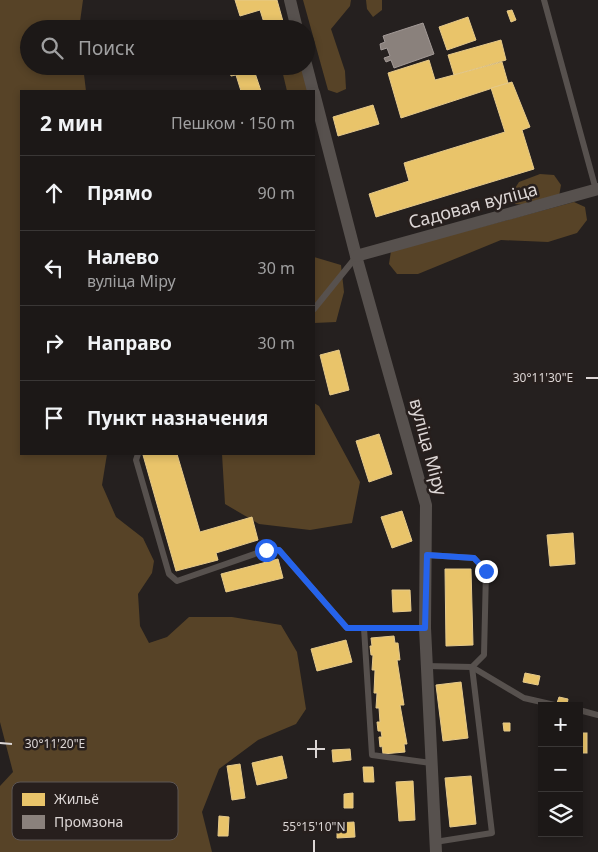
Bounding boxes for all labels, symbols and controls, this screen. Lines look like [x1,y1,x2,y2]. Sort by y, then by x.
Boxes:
search box [20,20,315,75]
icon: search [38,34,66,62]
text: Поиск [78,35,134,61]
text: 2 мин [40,109,103,137]
text: Пешком · 150 m [171,112,295,134]
street label: Садовая вуліца [405,176,540,234]
icon: ahead [40,179,68,207]
text: Прямо [87,180,153,206]
text: 90 m [258,182,295,204]
text: Налево [87,244,159,270]
icon: left [40,254,68,282]
text: 30 m [258,257,295,279]
text: вуліца Міру [87,270,176,292]
icon: right [40,329,68,357]
text: Направо [87,330,172,356]
text: 30 m [258,332,295,354]
text: 30°11'30"E [513,369,573,386]
street label: вуліца Міру [404,395,454,499]
icon: arrive [40,404,68,432]
text: Пункт назначения [87,405,268,431]
route start [255,539,278,562]
route end [475,560,498,583]
map controls [538,702,583,837]
button: + [538,702,583,747]
text: 30°11'20"E [25,735,85,752]
button: − [538,747,583,792]
legend [12,782,178,840]
text: Жильё [54,789,99,808]
button: layers [538,792,583,837]
text: Промзона [54,812,123,831]
text: 55°15'10"N [282,818,346,835]

